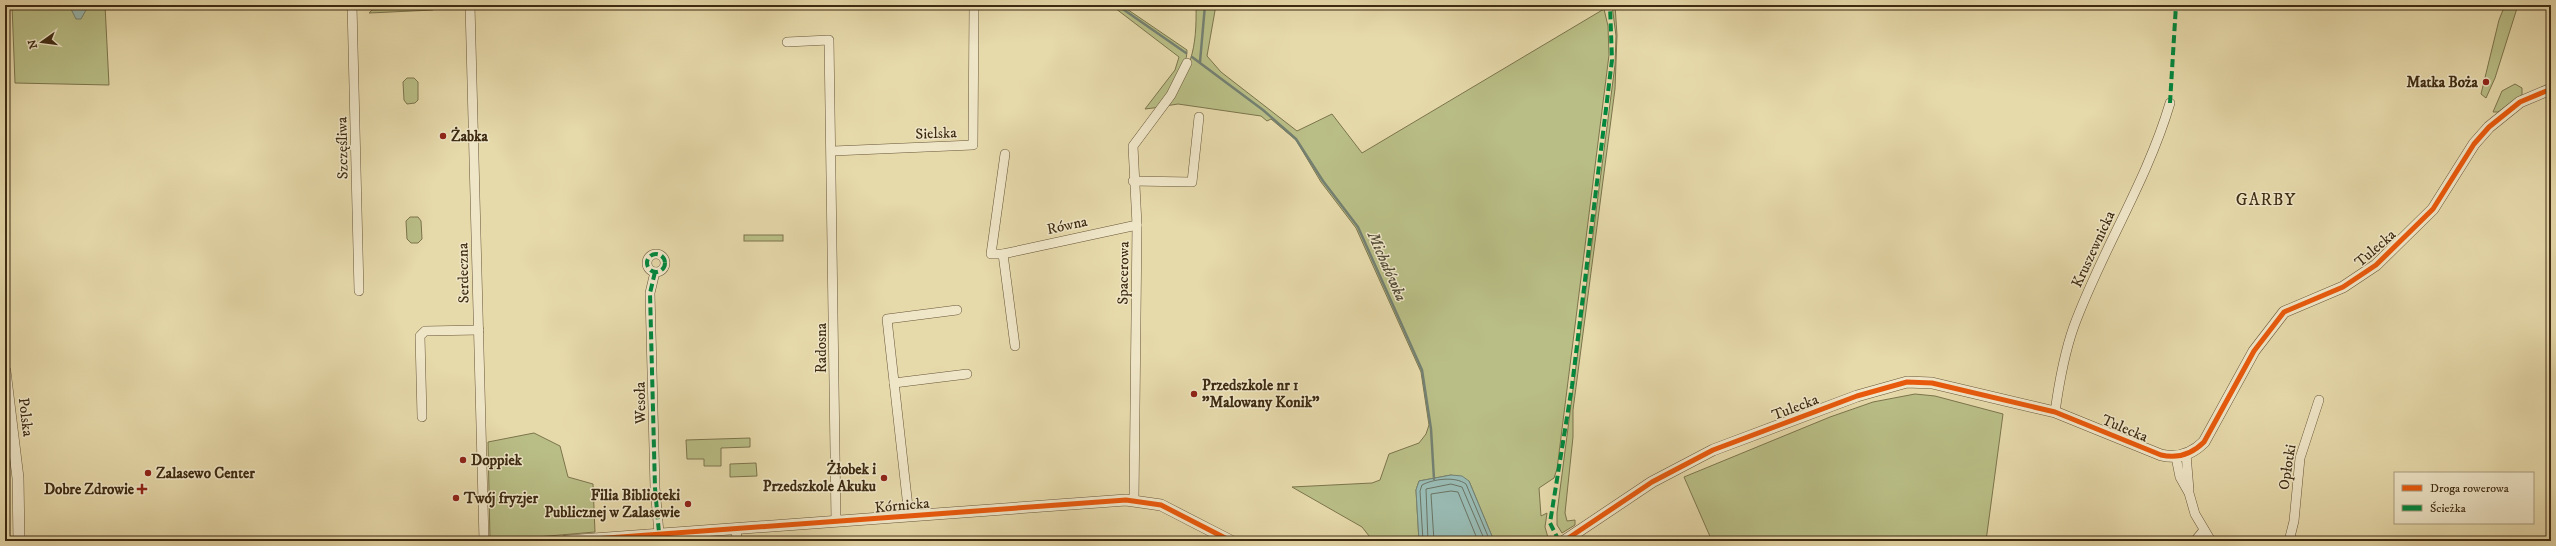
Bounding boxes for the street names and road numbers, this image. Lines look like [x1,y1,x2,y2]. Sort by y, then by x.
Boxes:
street label: Szczęśliwa [332,116,353,180]
street label: Sielska [915,123,958,144]
street label: Kruszewnicka [2067,207,2120,291]
street label: Równa [1045,212,1090,239]
street label: Tulecka [2351,225,2400,271]
street label: Spacerowa [1113,241,1134,305]
street label: Serdeczna [453,242,474,303]
street label: Radosna [812,322,831,373]
street label: Wesoła [631,381,650,425]
street label: Tulecka [1769,390,1822,425]
street label: Polska [14,397,37,438]
street label: Tulecka [2099,410,2151,447]
street label: Opłotki [2275,443,2300,491]
street label: Kórnicka [874,494,931,517]

